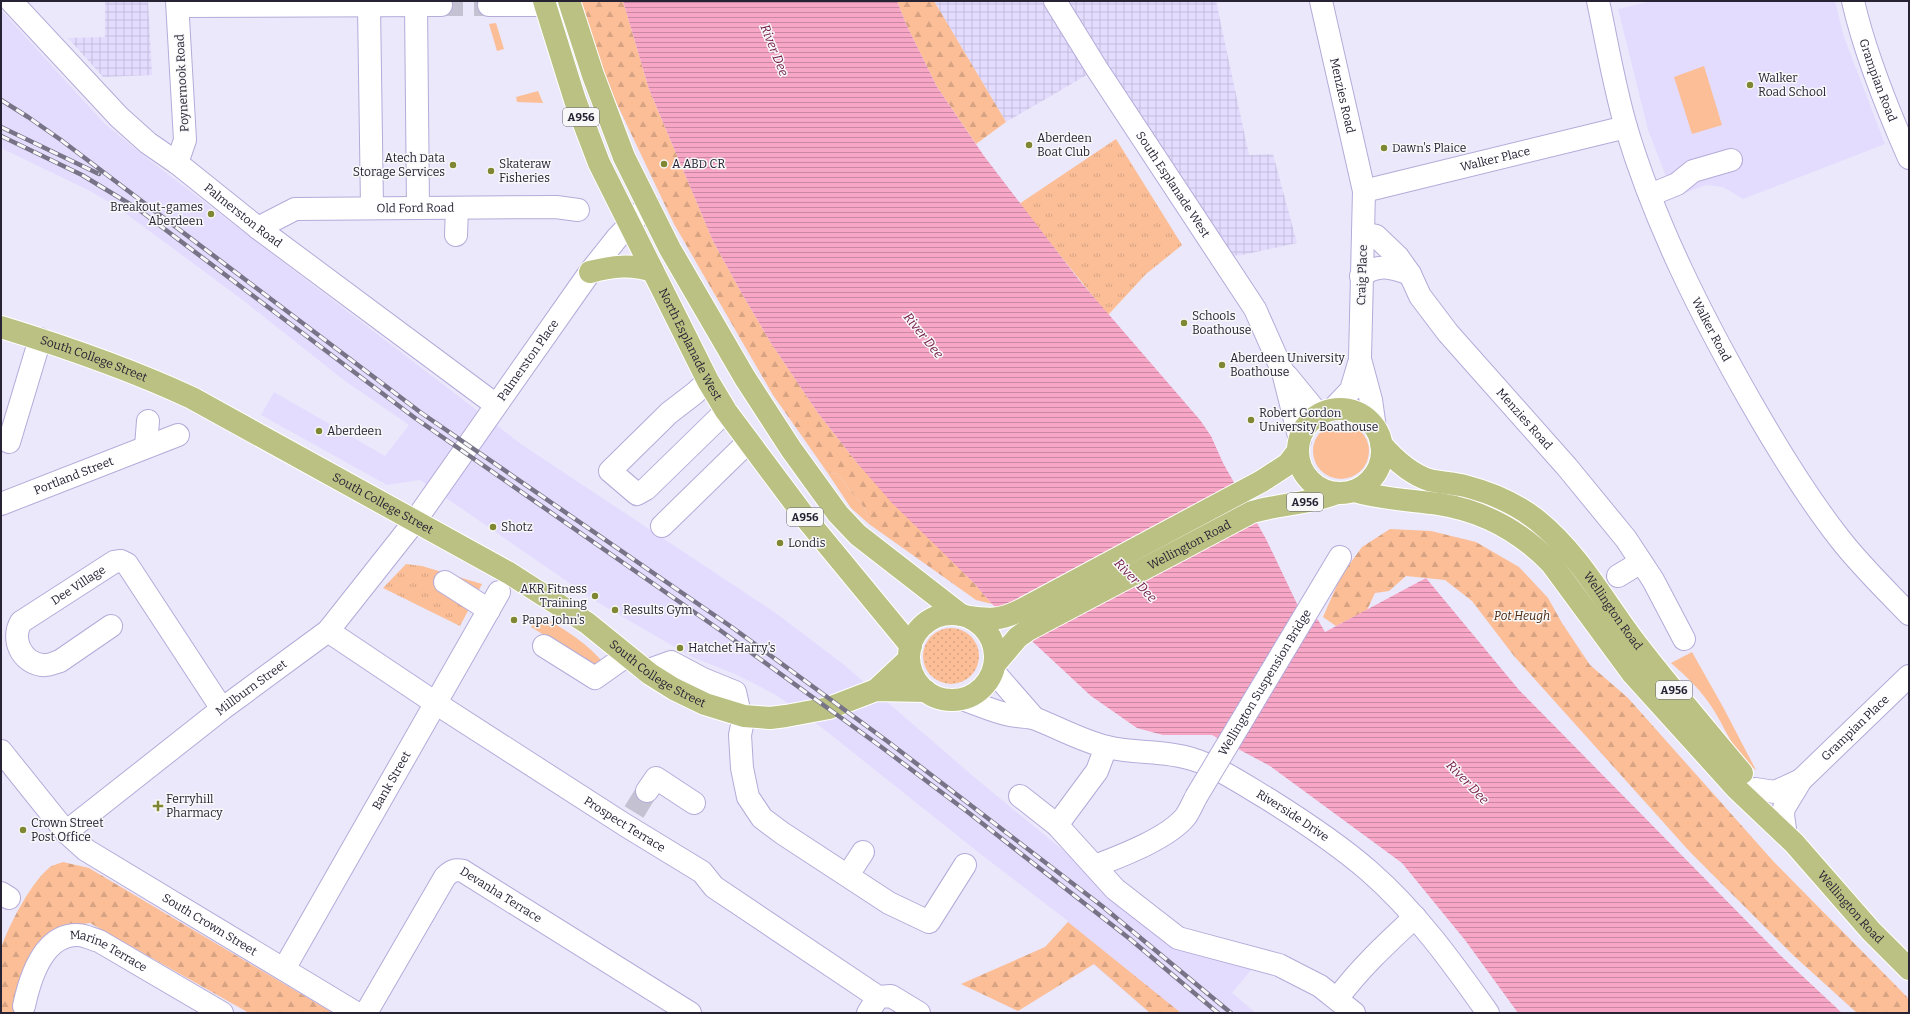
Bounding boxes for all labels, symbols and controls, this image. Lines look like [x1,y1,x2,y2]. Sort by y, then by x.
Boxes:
water label: River Dee [757,22,792,79]
street label: Poynernook Road [172,34,192,132]
street label: Grampian Road [1856,37,1900,124]
street label: Menzies Road [1327,56,1358,135]
place label: Walker Road School [1758,71,1827,99]
marker: Walker Road School [1745,80,1755,90]
road number: A956 [563,108,599,126]
street label: South Esplanade West [1133,129,1213,240]
place label: Aberdeen Boat Club [1037,131,1092,159]
marker: Aberdeen Boat Club [1024,140,1034,150]
place label: Dawn's Plaice [1392,141,1466,155]
marker: Dawn's Plaice [1379,143,1389,153]
street label: Walker Place [1459,144,1531,174]
place label: Atech Data Storage Services [353,151,445,179]
place label: Skateraw Fisheries [499,157,551,185]
place label: A ABD CR [672,157,725,171]
marker: A ABD CR [659,159,669,169]
marker: Atech Data Storage Services [448,160,458,170]
marker: Skateraw Fisheries [486,166,496,176]
street label: Palmerston Road [201,181,285,250]
place label: Breakout-games Aberdeen [110,200,203,228]
street label: Old Ford Road [376,201,454,215]
marker: Breakout-games Aberdeen [206,209,216,219]
street label: Craig Place [1354,244,1370,306]
street label: North Esplanade West [656,286,725,403]
street label: Walker Road [1689,295,1734,364]
water label: River Dee [901,309,947,362]
place label: Schools Boathouse [1192,309,1251,337]
street label: Palmerston Place [495,317,561,404]
marker: Schools Boathouse [1179,318,1189,328]
street label: South College Street [38,333,150,385]
place label: Aberdeen University Boathouse [1230,351,1345,379]
marker: Aberdeen University Boathouse [1217,360,1227,370]
street label: Menzies Road [1493,385,1555,452]
place label: Robert Gordon University Boathouse [1259,406,1378,434]
marker: Robert Gordon University Boathouse [1246,415,1256,425]
place label: Aberdeen [327,424,382,438]
marker: Aberdeen [314,426,324,436]
street label: Portland Street [32,454,116,498]
street label: South College Street [330,470,436,537]
road number: A956 [1287,493,1323,511]
road number: A956 [787,508,823,526]
street label: Wellington Road [1145,517,1233,573]
place label: Shotz [501,520,533,534]
marker: Shotz [488,522,498,532]
place label: Londis [788,536,826,550]
marker: Londis [775,538,785,548]
water label: River Dee [1111,556,1160,605]
street label: Dee Village [48,562,108,608]
street label: Wellington Road [1580,569,1645,652]
place label: AKR Fitness Training [520,582,587,610]
marker: AKR Fitness Training [590,591,600,601]
place label: Results Gym [623,603,693,617]
marker: Results Gym [610,605,620,615]
street label: Wellington Suspension Bridge [1215,607,1314,758]
park label: Pot Heugh [1494,609,1550,623]
place label: Papa John's [522,613,585,627]
marker: Papa John's [509,615,519,625]
street label: South College Street [607,637,709,711]
place label: Hatchet Harry's [688,641,776,655]
marker: Hatchet Harry's [675,643,685,653]
street label: Millburn Street [213,656,290,718]
road number: A956 [1656,681,1692,699]
street label: Grampian Place [1818,692,1892,764]
street label: Bank Street [369,748,414,812]
water label: River Dee [1443,758,1492,807]
street label: Riverside Drive [1254,787,1332,844]
place label: Ferryhill Pharmacy [166,792,223,820]
street label: Prospect Terrace [581,793,668,855]
marker: Ferryhill Pharmacy [153,801,163,811]
place label: Crown Street Post Office [31,816,104,844]
marker: Crown Street Post Office [18,825,28,835]
street label: Devanha Terrace [457,864,544,925]
street label: Wellington Road [1815,868,1886,946]
street label: South Crown Street [160,891,260,959]
street label: Marine Terrace [69,928,150,975]

